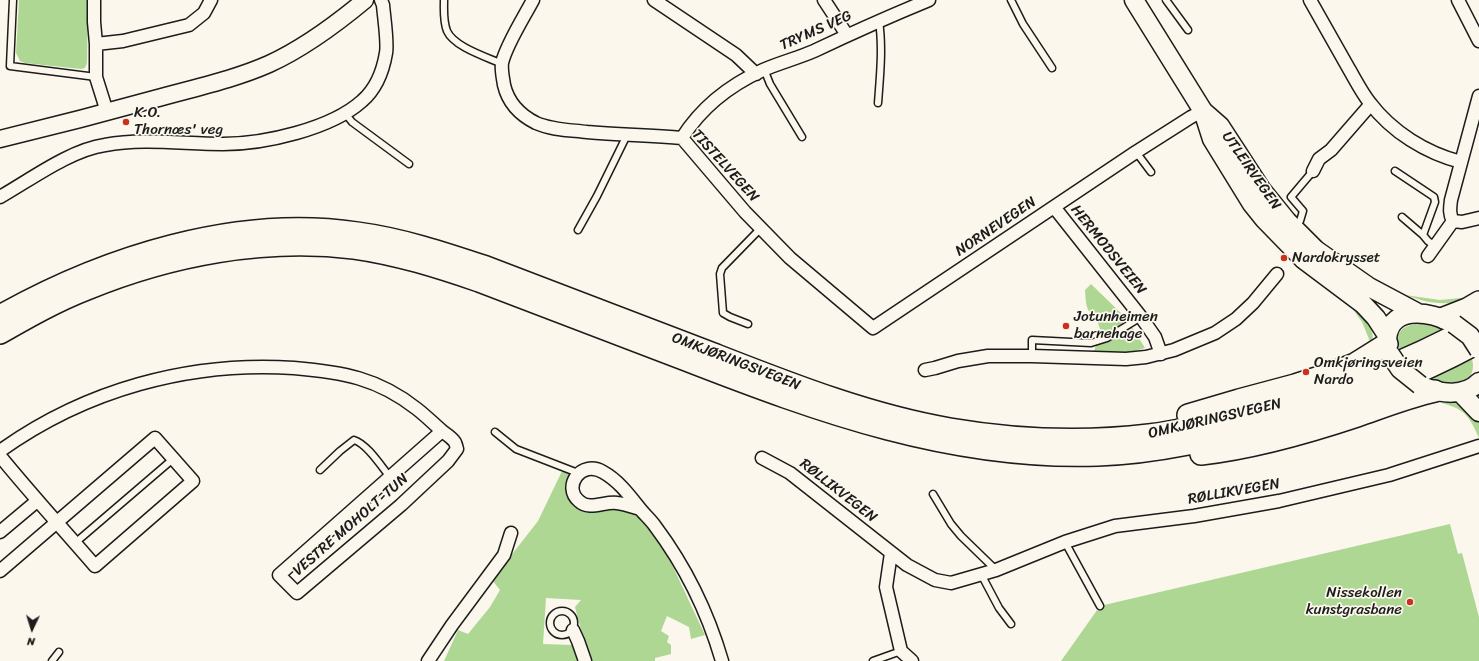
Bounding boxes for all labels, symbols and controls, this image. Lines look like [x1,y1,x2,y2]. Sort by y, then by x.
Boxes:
street label: TRYMS VEG [777,7,855,55]
place label: K.O. Thornæs' veg [134,104,223,139]
marker: K.O. Thornæs' veg [121,117,131,127]
street label: TISTELVEGEN [688,126,762,206]
street label: UTLEIRVEGEN [1217,128,1285,214]
street label: NORNEVEGEN [952,193,1040,261]
street label: HERMODSVEIEN [1066,202,1150,298]
place label: Nardokrysset [1292,249,1380,267]
marker: Nardokrysset [1279,253,1289,263]
place label: Jotunheimen barnehage [1074,308,1158,343]
marker: Jotunheimen barnehage [1061,321,1071,331]
street label: OMKJØRINGSVEGEN [669,329,803,395]
place label: Omkjøringsveien Nardo [1314,354,1423,389]
marker: Omkjøringsveien Nardo [1301,367,1311,377]
street label: OMKJØRINGSVEGEN [1147,395,1283,443]
street label: RØLLIKVEGEN [796,455,880,527]
street label: VESTRE MOHOLT-TUN [290,470,412,580]
street label: RØLLIKVEGEN [1187,475,1281,509]
place label: Nissekollen kunstgrasbane [1306,584,1402,619]
marker: Nissekollen kunstgrasbane [1405,597,1415,607]
north arrow [12,609,52,649]
text: N [27,632,36,651]

